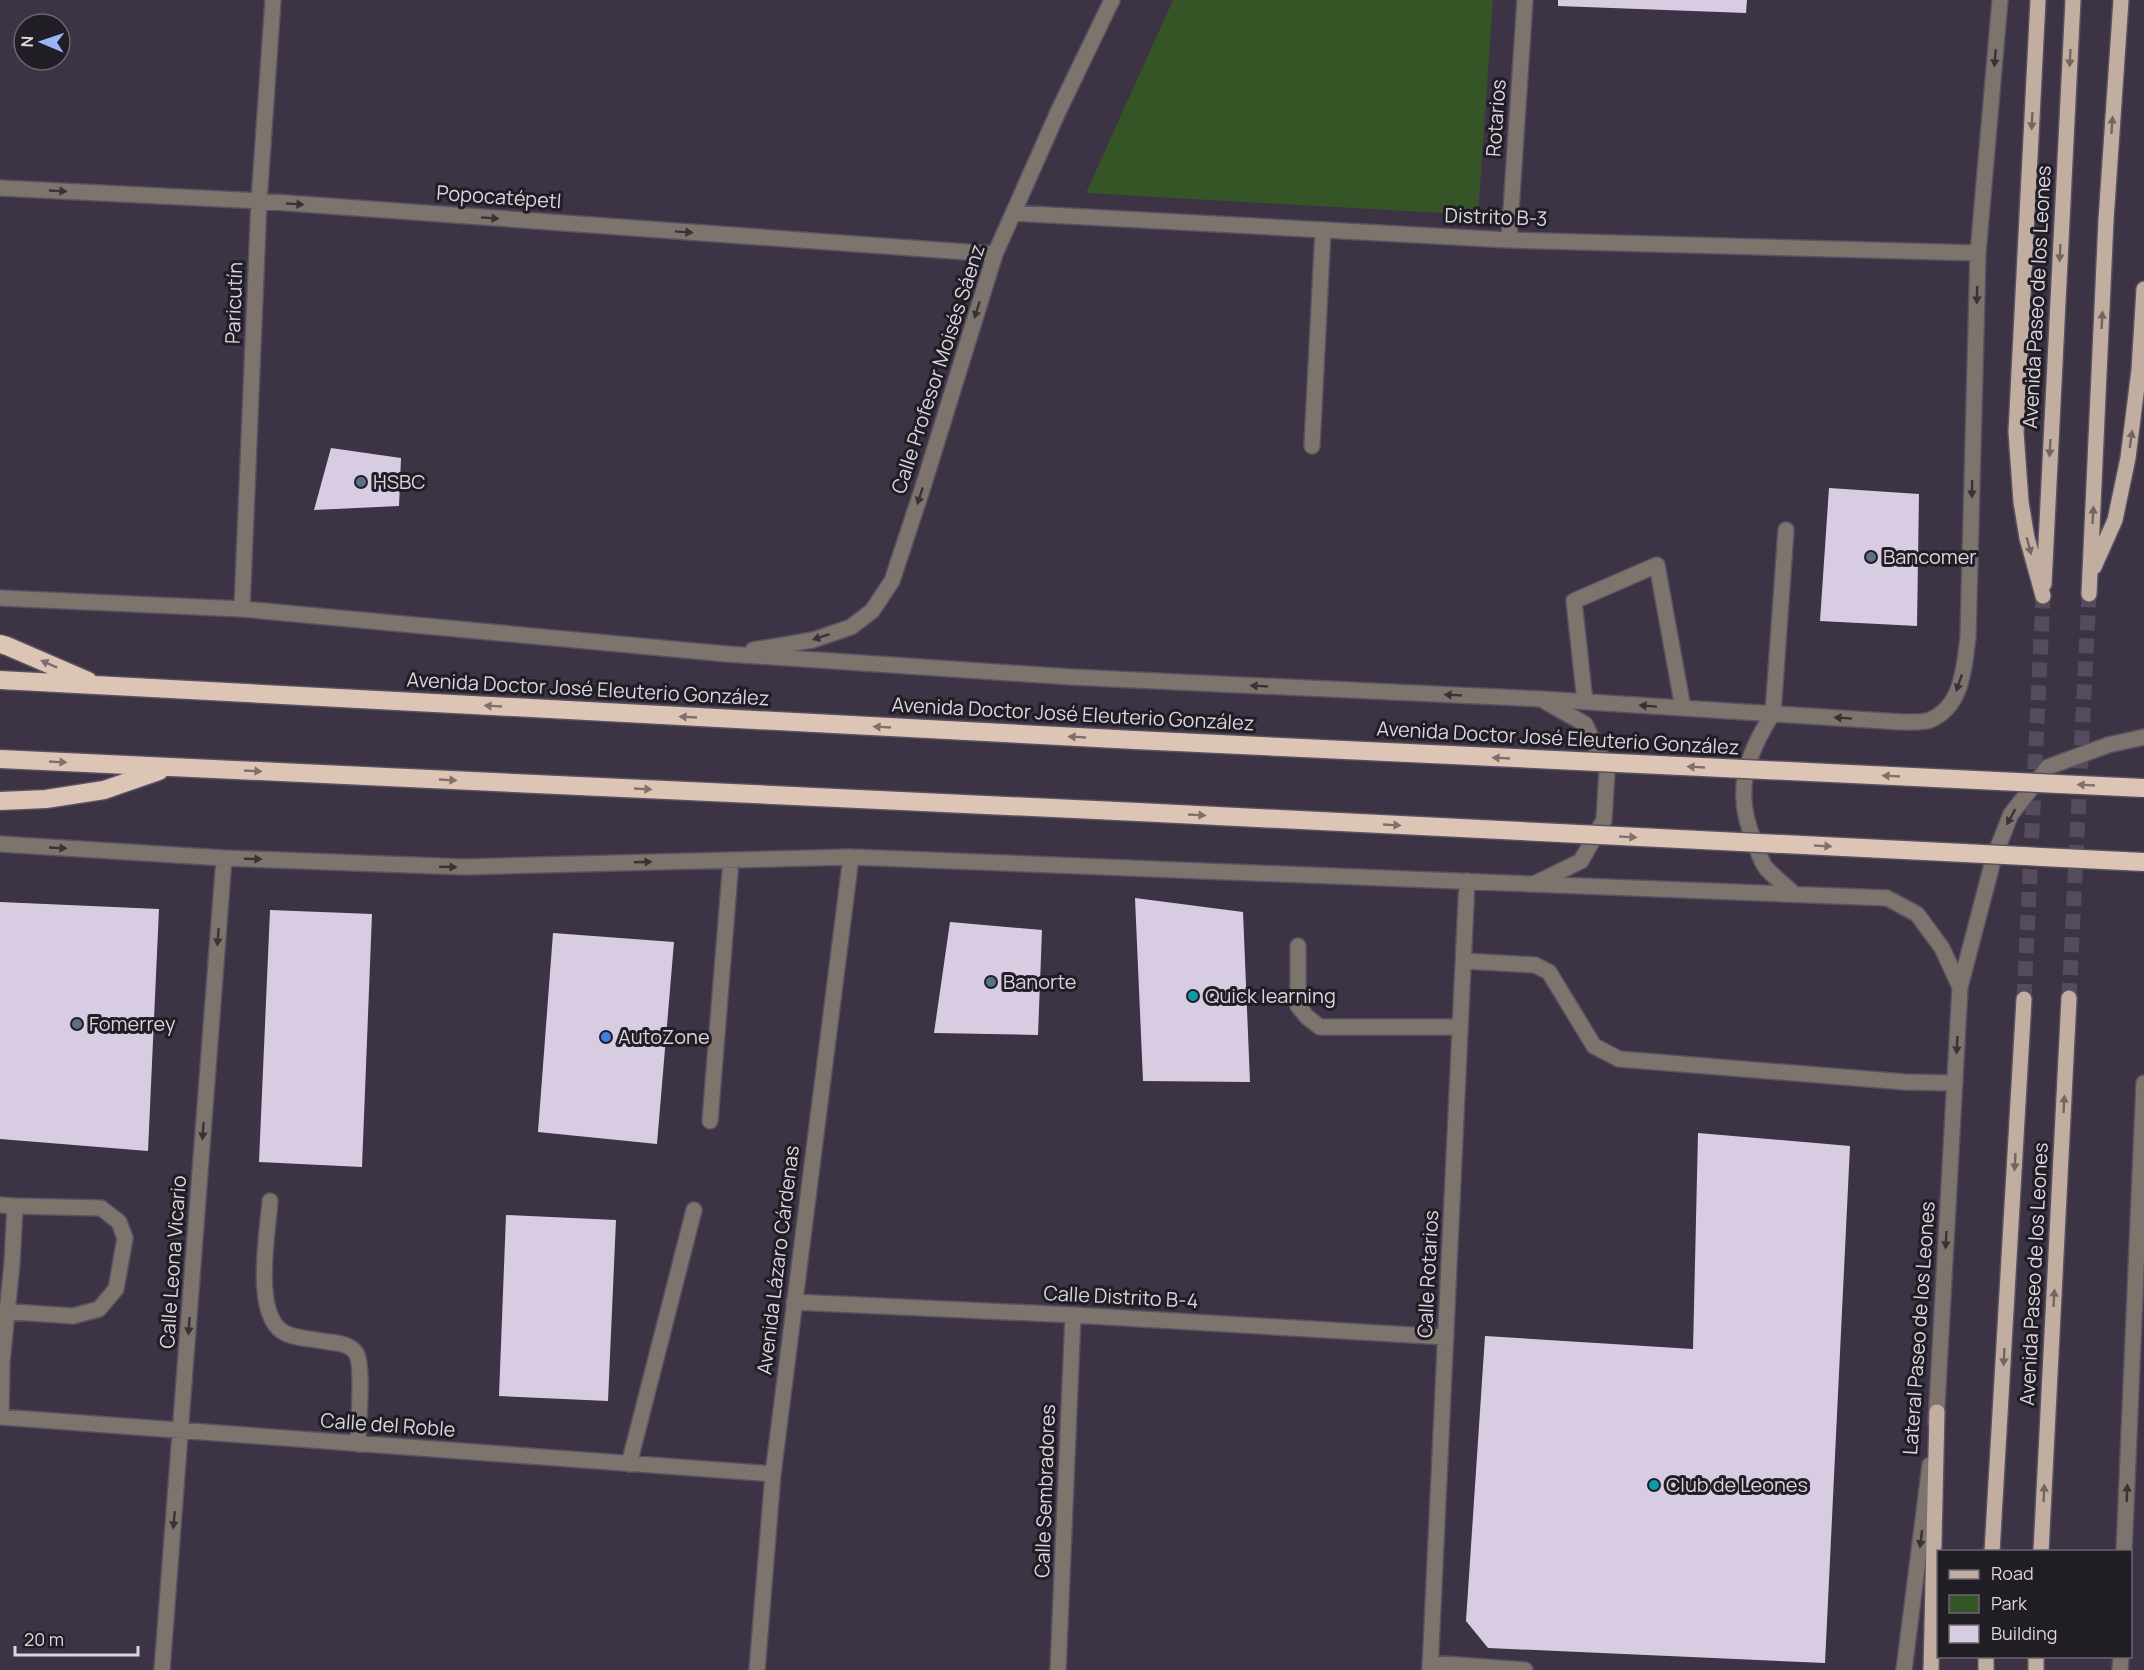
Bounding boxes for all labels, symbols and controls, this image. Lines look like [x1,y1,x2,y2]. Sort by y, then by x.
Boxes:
north arrow [12,12,72,72]
text: N [16,35,38,48]
one-way arrow [1990,49,2000,68]
one-way arrow [2066,49,2075,68]
street label: Rotarios [1479,78,1512,158]
one-way arrow [2027,112,2037,131]
one-way arrow [2108,116,2117,135]
street label: Avenida Paseo de los Leones [2016,165,2057,429]
street label: Popocatépetl [436,179,562,214]
one-way arrow [49,187,68,196]
one-way arrow [286,199,305,209]
street label: Distrito B-3 [1444,201,1548,232]
one-way arrow [480,213,499,222]
one-way arrow [675,227,694,236]
street label: Calle Profesor Moisés Sáenz [884,241,991,497]
one-way arrow [2056,244,2065,263]
street label: Paricutín [219,261,248,344]
one-way arrow [1973,285,1982,304]
one-way arrow [972,301,981,319]
one-way arrow [2097,311,2106,330]
one-way arrow [2126,430,2135,449]
one-way arrow [2046,438,2055,457]
place label: HSBC [373,468,426,495]
marker: HSBC [354,475,368,489]
one-way arrow [1968,480,1977,499]
one-way arrow [914,487,924,505]
one-way arrow [2089,505,2098,524]
one-way arrow [2025,537,2034,555]
place label: Bancomer [1883,543,1977,570]
marker: Bancomer [1864,550,1878,564]
one-way arrow [812,633,830,642]
one-way arrow [40,659,58,669]
street label: Avenida Doctor José Eleuterio González [406,666,770,711]
one-way arrow [1954,675,1964,693]
one-way arrow [1249,682,1268,691]
street label: Avenida Doctor José Eleuterio González [891,691,1255,736]
one-way arrow [1444,691,1463,700]
one-way arrow [1639,701,1658,711]
one-way arrow [483,702,502,711]
one-way arrow [678,712,697,721]
one-way arrow [1833,714,1852,723]
street label: Avenida Doctor José Eleuterio González [1376,715,1740,760]
one-way arrow [873,722,892,732]
one-way arrow [1067,733,1086,742]
one-way arrow [1492,753,1511,762]
one-way arrow [49,758,68,767]
one-way arrow [1686,762,1705,771]
one-way arrow [244,767,263,776]
one-way arrow [1881,771,1900,780]
one-way arrow [439,776,458,785]
one-way arrow [2076,780,2095,790]
one-way arrow [633,785,652,794]
one-way arrow [2006,809,2016,826]
one-way arrow [1187,811,1206,820]
one-way arrow [1382,820,1401,829]
one-way arrow [1619,832,1638,841]
one-way arrow [1813,842,1832,851]
one-way arrow [49,843,68,853]
one-way arrow [244,854,263,863]
one-way arrow [633,858,652,867]
one-way arrow [438,862,457,871]
one-way arrow [213,927,223,946]
place label: Banorte [1003,968,1077,995]
marker: Banorte [984,975,998,989]
place label: Quick learning [1205,982,1336,1009]
marker: Quick learning [1186,989,1200,1003]
place label: Fomerrey [89,1010,176,1037]
marker: Fomerrey [70,1017,84,1031]
place label: AutoZone [618,1023,710,1050]
marker: AutoZone [599,1030,613,1044]
one-way arrow [1952,1036,1962,1055]
one-way arrow [2059,1094,2068,1113]
one-way arrow [199,1122,208,1141]
street label: Avenida Paseo de los Leones [2013,1142,2054,1406]
street label: Avenida Lázaro Cárdenas [750,1144,805,1376]
one-way arrow [2010,1153,2019,1172]
street label: Calle Leona Vicario [153,1174,192,1349]
street label: Lateral Paseo de los Leones [1896,1200,1941,1456]
street label: Calle Rotarios [1411,1209,1444,1339]
one-way arrow [1942,1231,1951,1250]
street label: Calle Distrito B-4 [1043,1279,1199,1314]
one-way arrow [2049,1289,2059,1308]
one-way arrow [184,1316,194,1335]
one-way arrow [1999,1348,2008,1367]
street label: Calle Sembradores [1028,1404,1061,1578]
street label: Calle del Roble [320,1406,456,1443]
place label: Club de Leones [1666,1471,1808,1498]
marker: Club de Leones [1647,1478,1661,1492]
one-way arrow [2040,1484,2049,1503]
one-way arrow [2122,1484,2131,1503]
one-way arrow [169,1511,179,1530]
one-way arrow [1916,1529,1925,1548]
legend [1937,1550,2132,1658]
text: Road [1991,1561,2034,1585]
text: Park [1991,1591,2028,1615]
scale bar [15,1619,138,1657]
text: Building [1991,1621,2057,1645]
text: 20 m [24,1627,64,1651]

